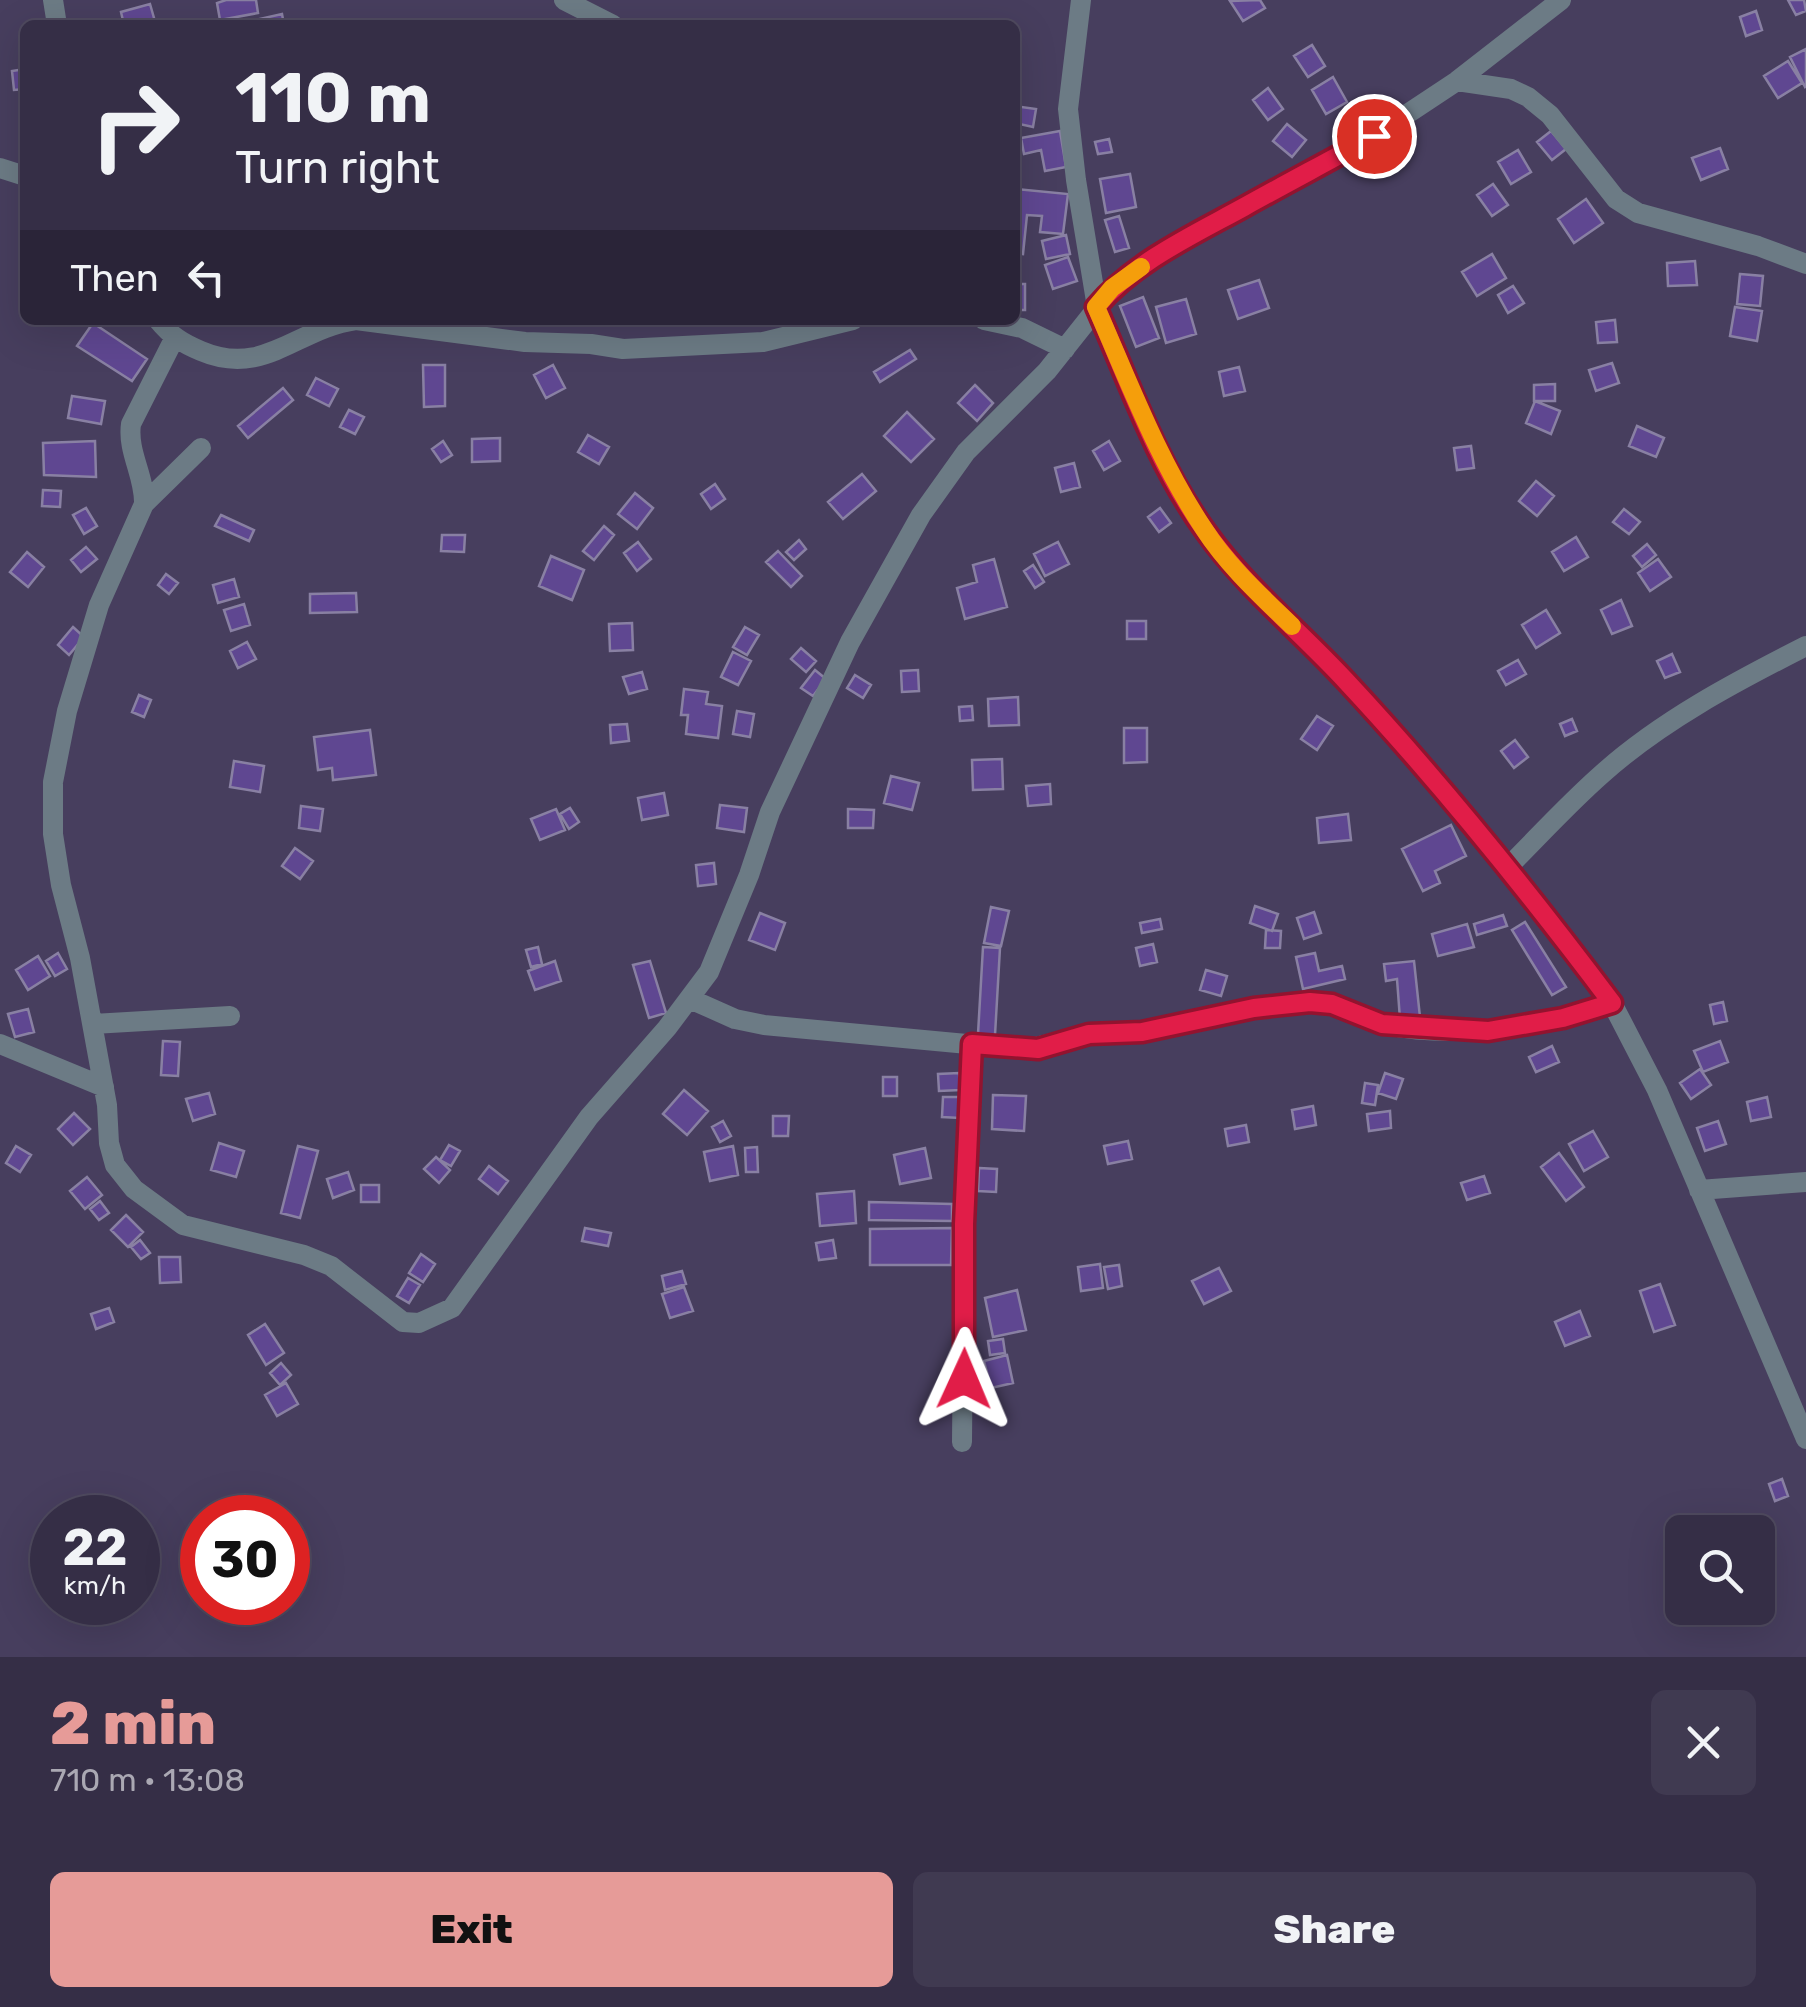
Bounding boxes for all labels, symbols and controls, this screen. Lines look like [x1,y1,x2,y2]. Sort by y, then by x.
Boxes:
text: 110 m [235,57,431,140]
icon: right [70,60,200,190]
pin [1332,94,1417,179]
icon: arrive [1347,109,1402,164]
text: Turn right [235,141,439,194]
icon: left [179,250,234,305]
text: Then [70,255,159,301]
position arrow [912,1327,1016,1431]
speed limit sign: 30 [180,1495,310,1625]
map controls [1665,1515,1775,1625]
button: search [1665,1515,1775,1625]
text: 22 [63,1518,128,1578]
text: km/h [64,1571,126,1600]
text: 2 min [50,1688,216,1759]
button: close [1651,1690,1756,1795]
text: 710 m · 13:08 [50,1761,245,1799]
button: Exit [50,1872,893,1987]
button: Share [913,1872,1756,1987]

